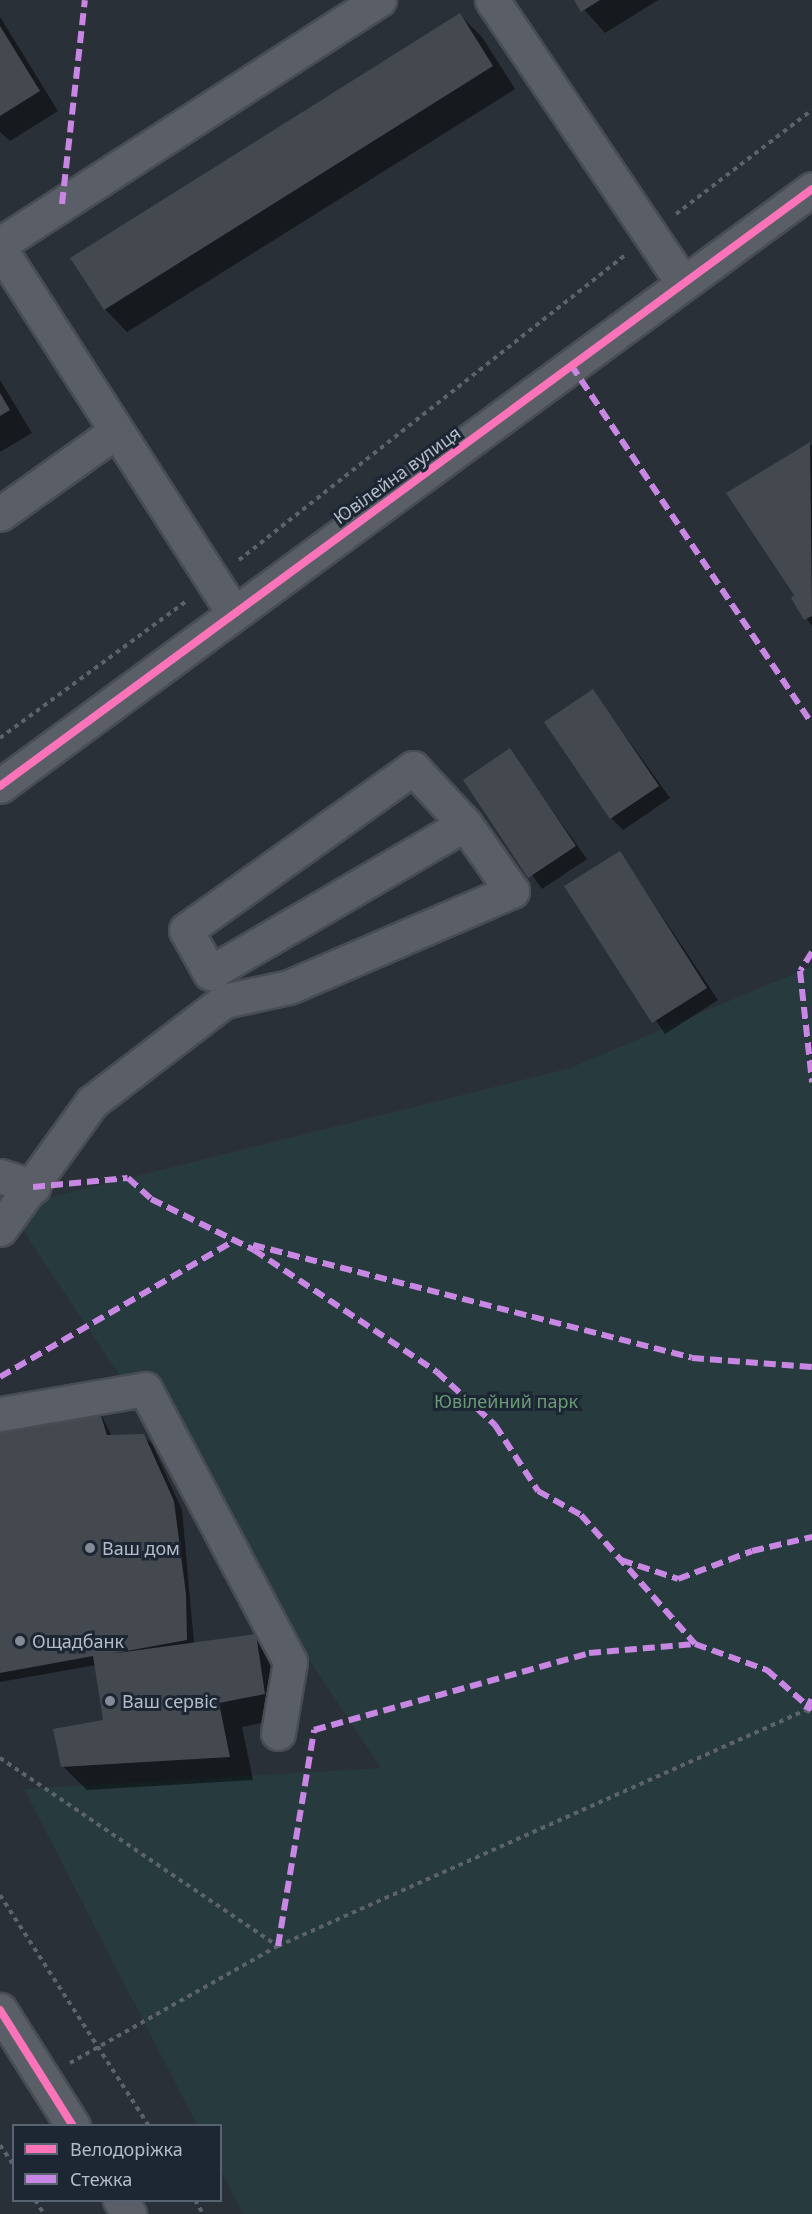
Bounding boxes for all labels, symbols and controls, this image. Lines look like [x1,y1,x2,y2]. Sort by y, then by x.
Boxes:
street label: Ювілейна вулиця [329,422,465,528]
park label: Ювілейний парк [434,1390,578,1412]
place label: Ваш дом [102,1537,180,1559]
marker: Ваш дом [83,1541,97,1555]
place label: Ощадбанк [32,1630,124,1652]
marker: Ощадбанк [13,1634,27,1648]
place label: Ваш сервіс [122,1690,218,1712]
marker: Ваш сервіс [103,1694,117,1708]
legend [12,2124,222,2202]
text: Велодоріжка [70,2137,183,2161]
text: Стежка [70,2167,132,2191]

